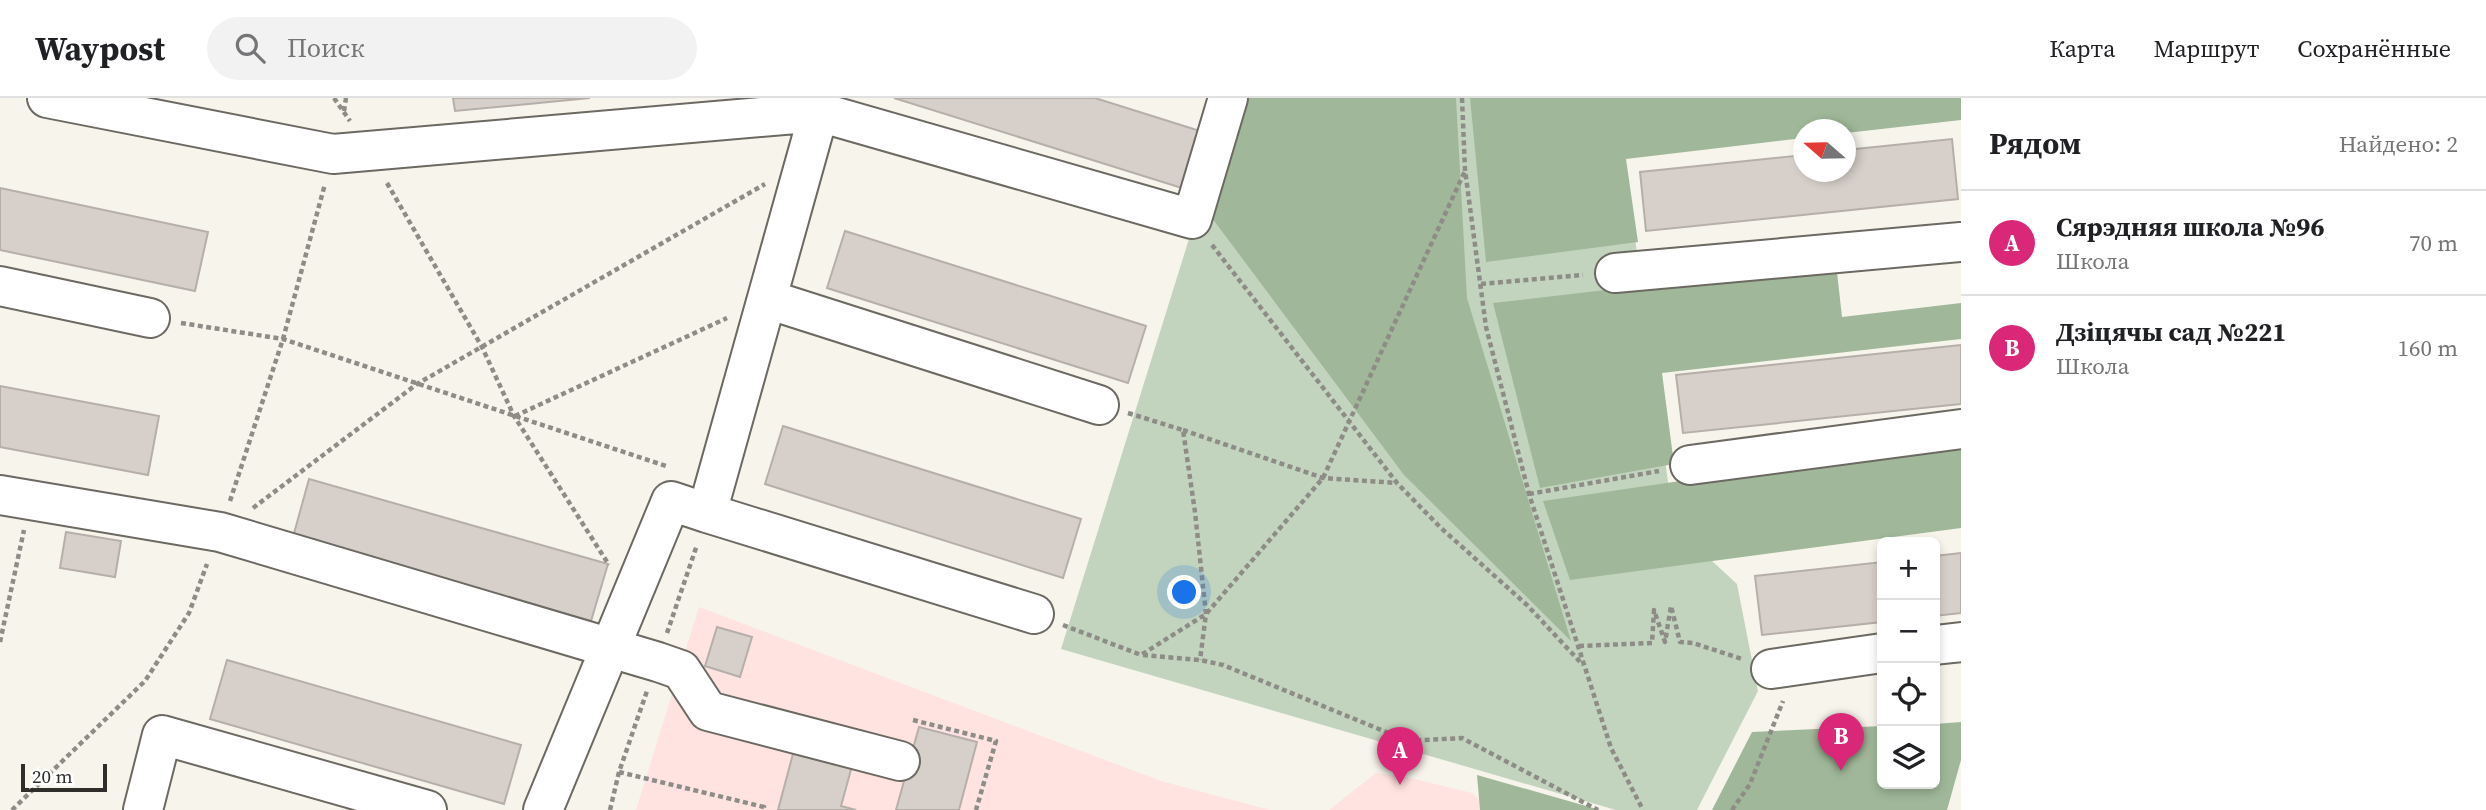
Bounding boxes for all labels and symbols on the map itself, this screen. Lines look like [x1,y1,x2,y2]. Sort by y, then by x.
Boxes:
north arrow [1793,119,1856,182]
your location [1167,575,1201,609]
pin: B [1818,713,1864,771]
pin: A [1377,727,1423,785]
scale bar [21,761,107,793]

